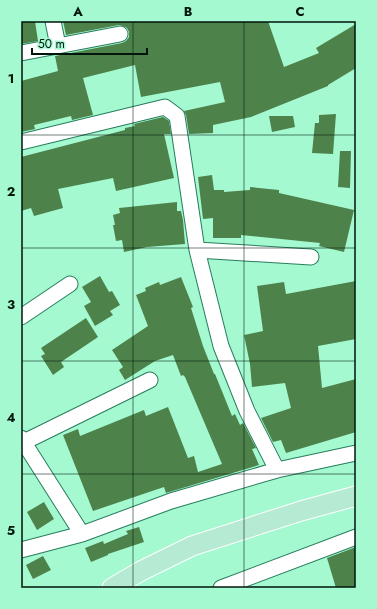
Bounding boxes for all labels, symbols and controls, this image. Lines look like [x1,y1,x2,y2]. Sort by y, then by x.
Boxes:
text: A [72,2,83,21]
text: B [184,2,193,21]
text: C [295,2,305,21]
scale bar [32,30,147,56]
text: 50 m [38,35,65,53]
text: 1 [8,69,14,88]
text: 2 [7,182,15,201]
text: 3 [7,295,15,314]
text: 4 [6,408,16,427]
text: 5 [7,521,15,540]

